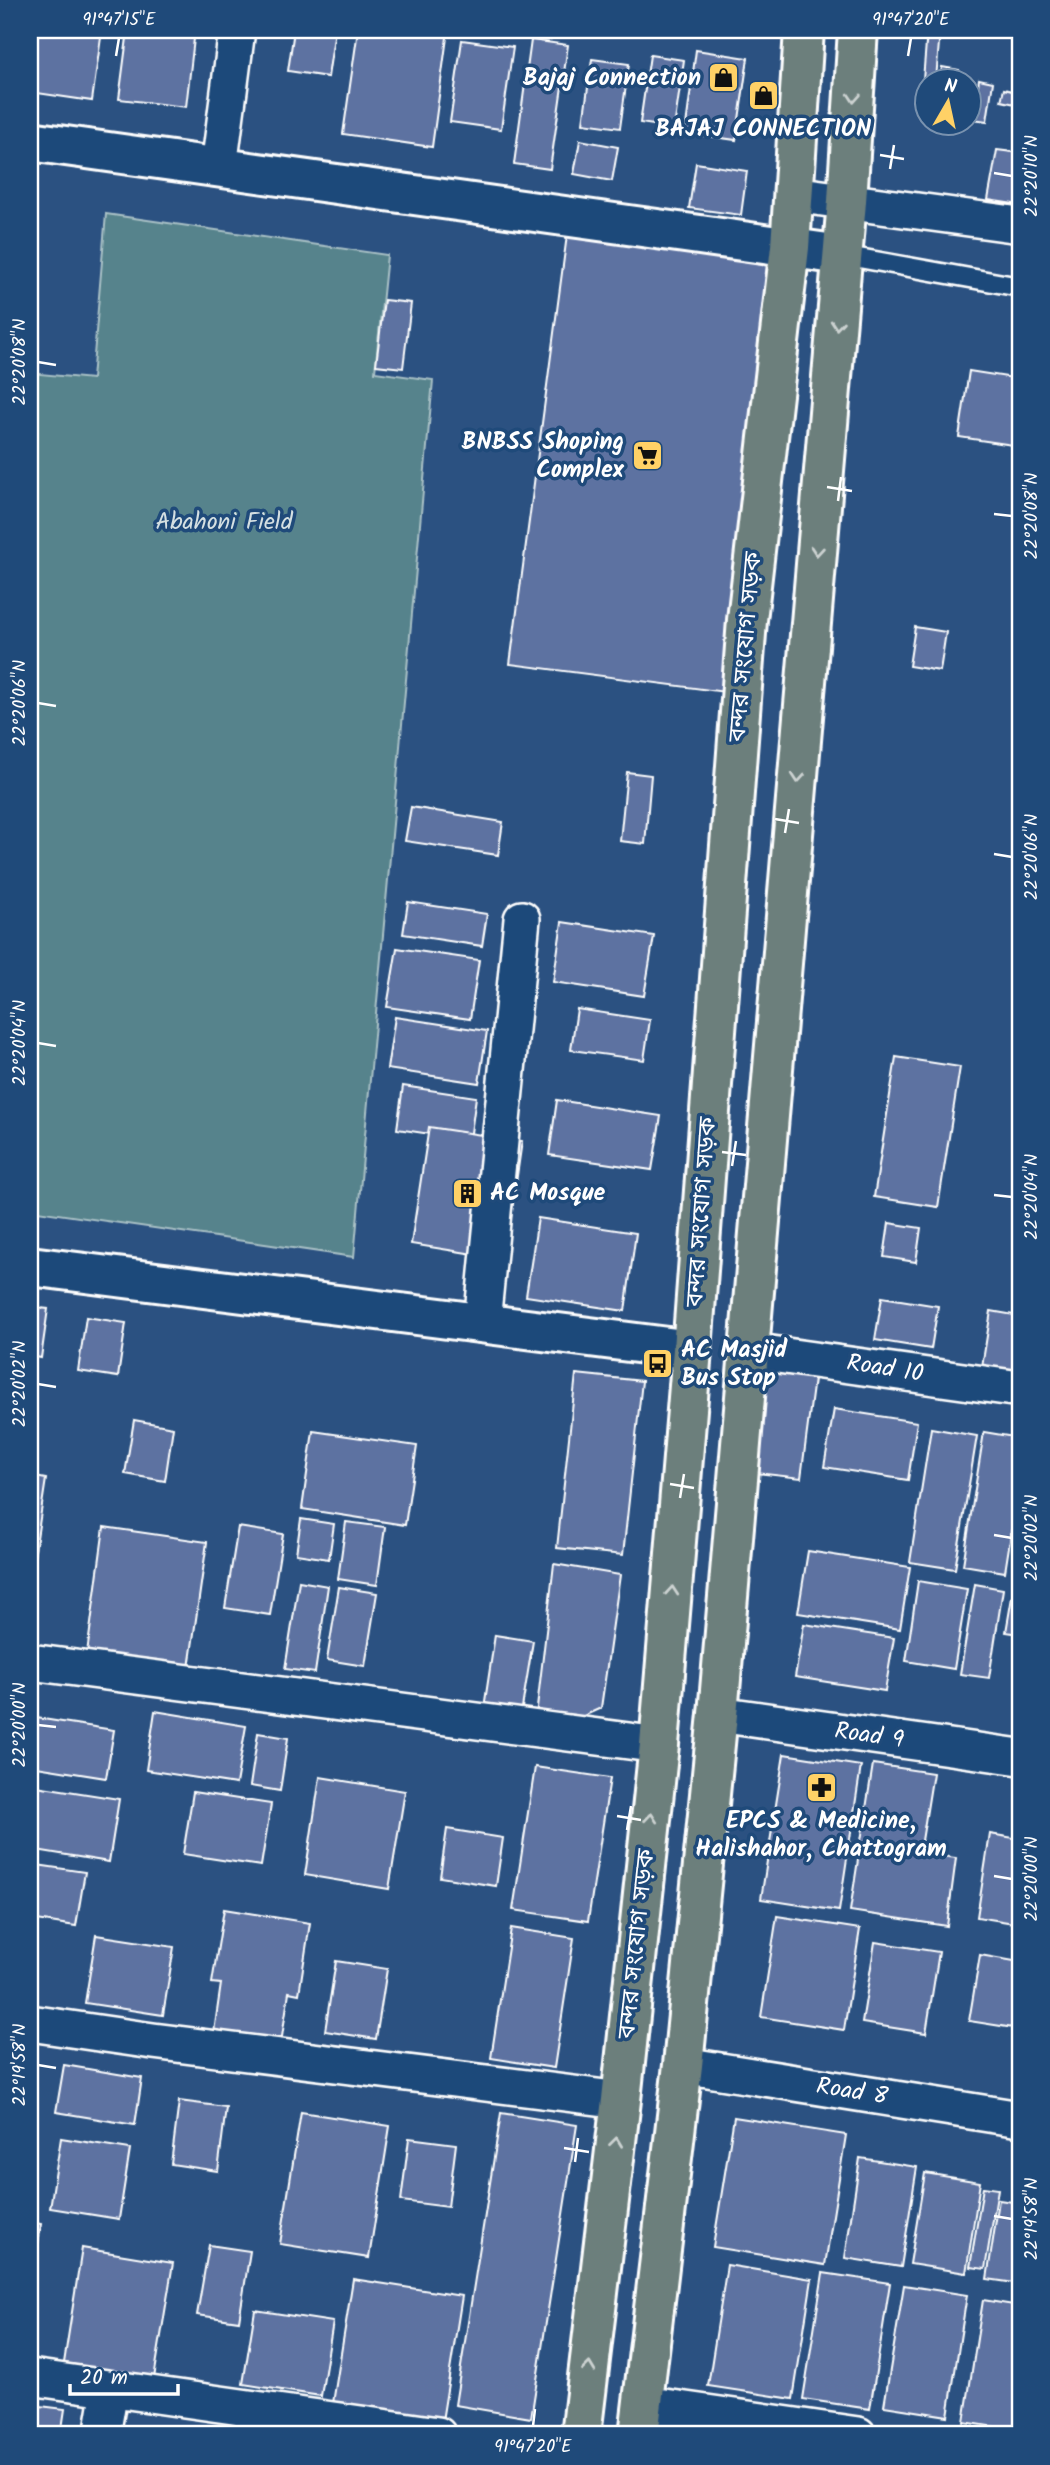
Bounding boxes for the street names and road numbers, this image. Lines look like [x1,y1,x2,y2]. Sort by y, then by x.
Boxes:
street label: বন্দর সংযোগ সড়ক [718,550,774,745]
street label: বন্দর সংযোগ সড়ক [676,1115,728,1310]
street label: Road 10 [844,1344,926,1394]
street label: Road 9 [832,1712,906,1760]
street label: বন্দর সংযোগ সড়ক [608,1846,666,2042]
street label: Road 8 [813,2067,891,2117]

